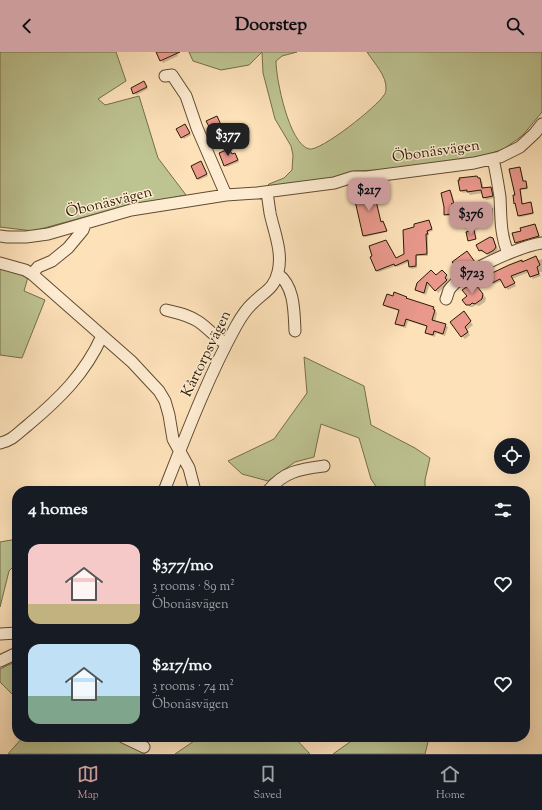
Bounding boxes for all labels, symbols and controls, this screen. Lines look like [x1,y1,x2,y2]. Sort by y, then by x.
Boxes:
text: Doorstep [235,13,307,39]
icon: back [16,15,38,37]
icon: search [504,15,526,37]
pin: $377 [204,123,252,157]
text: $377 [215,127,241,145]
street label: Öbonäsvägen [391,134,481,169]
pin: $217 [345,178,393,212]
street label: Öbonäsvägen [63,181,155,224]
text: $217 [357,182,381,200]
pin: $376 [447,202,495,236]
text: $376 [458,206,484,224]
pin: $723 [448,261,496,295]
text: $723 [460,265,484,283]
street label: Kårtorpsvägen [177,307,237,401]
map controls [494,438,530,474]
button: locate [494,438,530,474]
text: 4 homes [28,498,88,522]
icon: filters [492,499,514,521]
text: $377/mo [152,554,213,578]
icon: home [60,560,108,608]
icon: heart [492,573,514,595]
text: 3 rooms · 89 m² [152,578,235,596]
text: Öbonäsvägen [152,596,229,614]
text: $217/mo [152,654,212,678]
icon: home [60,660,108,708]
icon: heart [492,673,514,695]
text: 3 rooms · 74 m² [152,678,234,696]
text: Öbonäsvägen [152,696,229,714]
tab: Map [77,763,99,803]
tab: Saved [253,763,282,803]
tab: Home [436,763,465,803]

